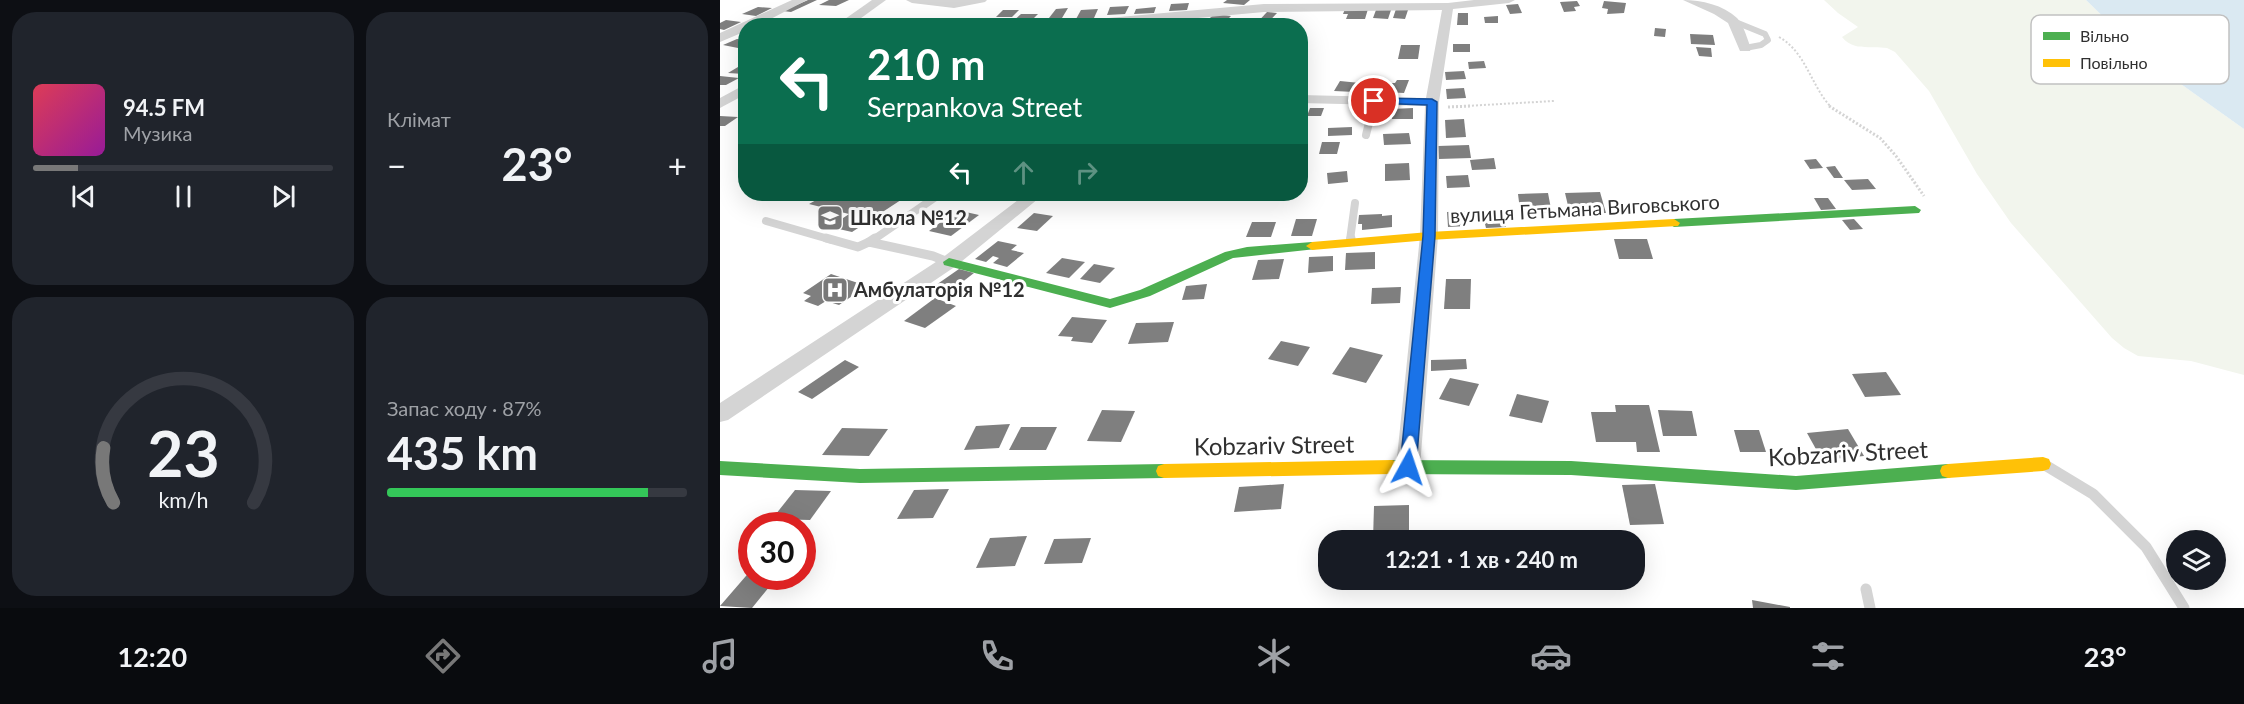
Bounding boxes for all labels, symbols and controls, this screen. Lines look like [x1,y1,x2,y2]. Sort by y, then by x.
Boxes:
legend [2031,15,2229,84]
text: Вільно [2080,26,2129,45]
text: 210 m [867,39,985,89]
icon: left [768,42,846,120]
text: Повільно [2080,53,2147,72]
pin [1348,75,1399,126]
icon: arrive [1357,84,1390,117]
text: Serpankova Street [867,90,1082,123]
text: 94.5 FM [123,94,205,121]
text: Клімат [387,107,451,131]
text: Музика [123,121,192,145]
text: 23° [502,137,572,191]
text: − [387,145,406,185]
text: + [668,145,687,185]
icon: left [944,156,977,189]
icon: ahead [1007,156,1040,189]
icon: right [1070,156,1103,189]
icon: previous [67,180,100,213]
icon: pause [167,180,200,213]
icon: next [267,180,300,213]
street label: вулиця Гетьмана Виговського [1450,189,1720,227]
school or university icon: Школа №12 [815,203,845,233]
place label: Школа №12 [850,205,967,229]
hospital icon: Амбулаторія №12 [820,275,850,305]
place label: Амбулаторія №12 [853,277,1025,301]
text: Запас ходу · 87% [387,396,542,420]
text: 23 [147,415,219,490]
text: 435 km [387,426,538,480]
street label: Kobzariv Street [1194,429,1355,460]
street label: Kobzariv Street [1767,434,1929,471]
position arrow [1376,435,1440,499]
text: km/h [158,488,208,514]
speed limit sign: 30 [738,512,816,590]
map controls [2166,530,2226,590]
button: layers [2166,530,2226,590]
text: 12:21 · 1 хв · 240 m [1385,546,1578,573]
icon: directions [422,635,464,677]
icon: music [699,635,741,677]
icon: phone [976,635,1018,677]
icon: climate [1253,635,1295,677]
icon: car [1530,635,1572,677]
icon: filters [1807,635,1849,677]
text: 12:20 [117,640,187,673]
text: 23° [2084,640,2126,673]

